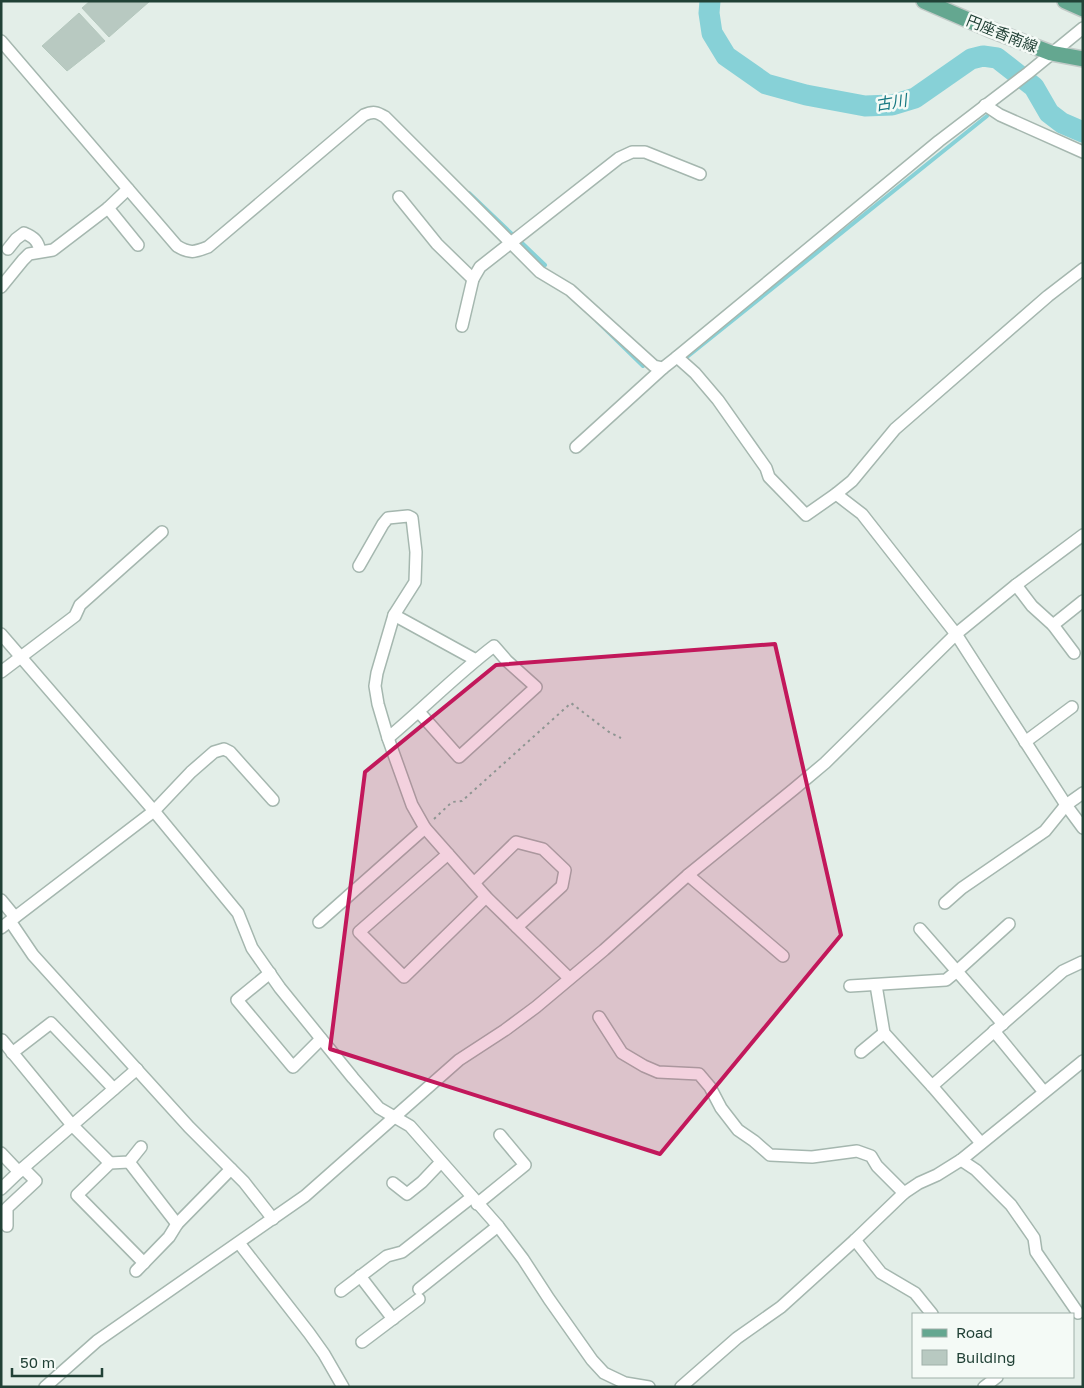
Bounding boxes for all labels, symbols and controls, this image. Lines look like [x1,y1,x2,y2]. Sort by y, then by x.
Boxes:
street label: 円座香南線 [964,11,1041,55]
water label: 古川 [874,89,910,114]
legend [912,1313,1074,1378]
text: Road [956,1323,993,1341]
scale bar [12,1346,102,1378]
text: Building [956,1348,1016,1366]
text: 50 m [20,1353,55,1371]

